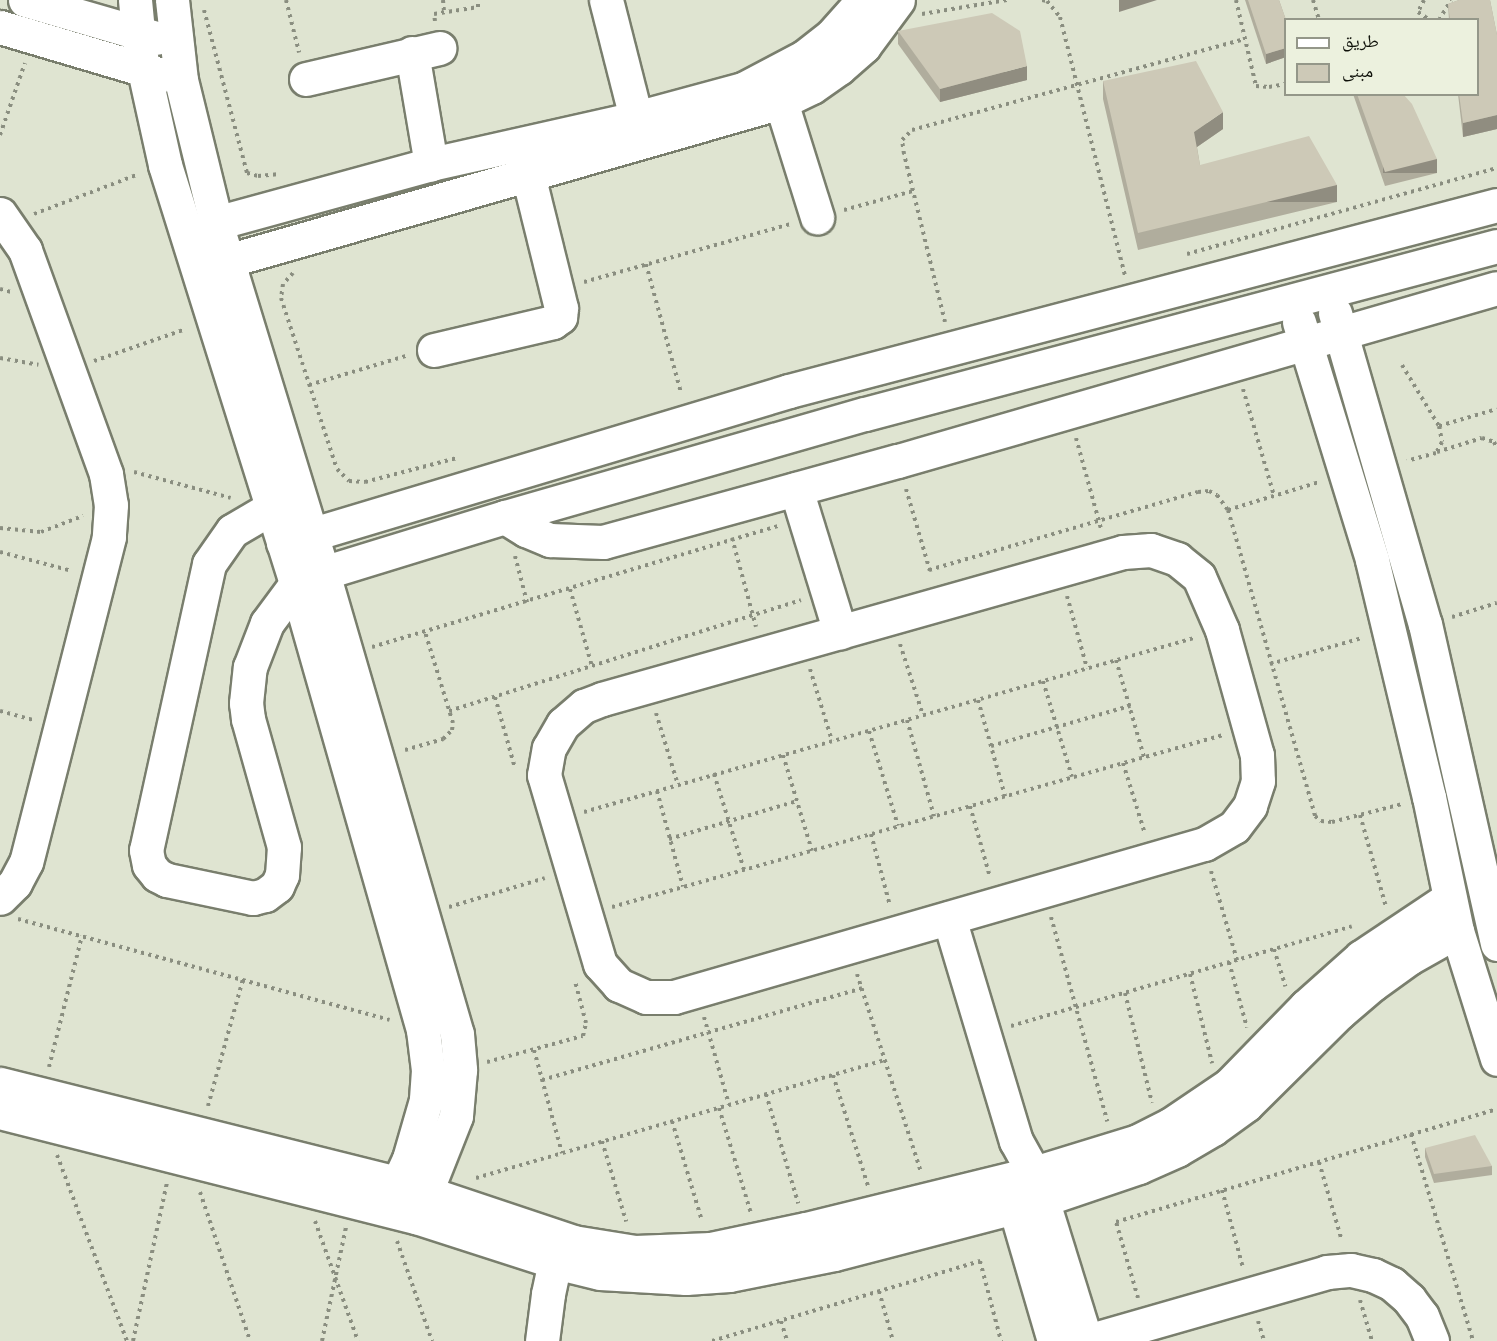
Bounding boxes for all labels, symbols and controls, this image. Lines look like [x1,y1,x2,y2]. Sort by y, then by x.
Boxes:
legend [1284,18,1479,96]
text: طريق [1342,30,1379,52]
text: مبنى [1342,60,1373,82]

